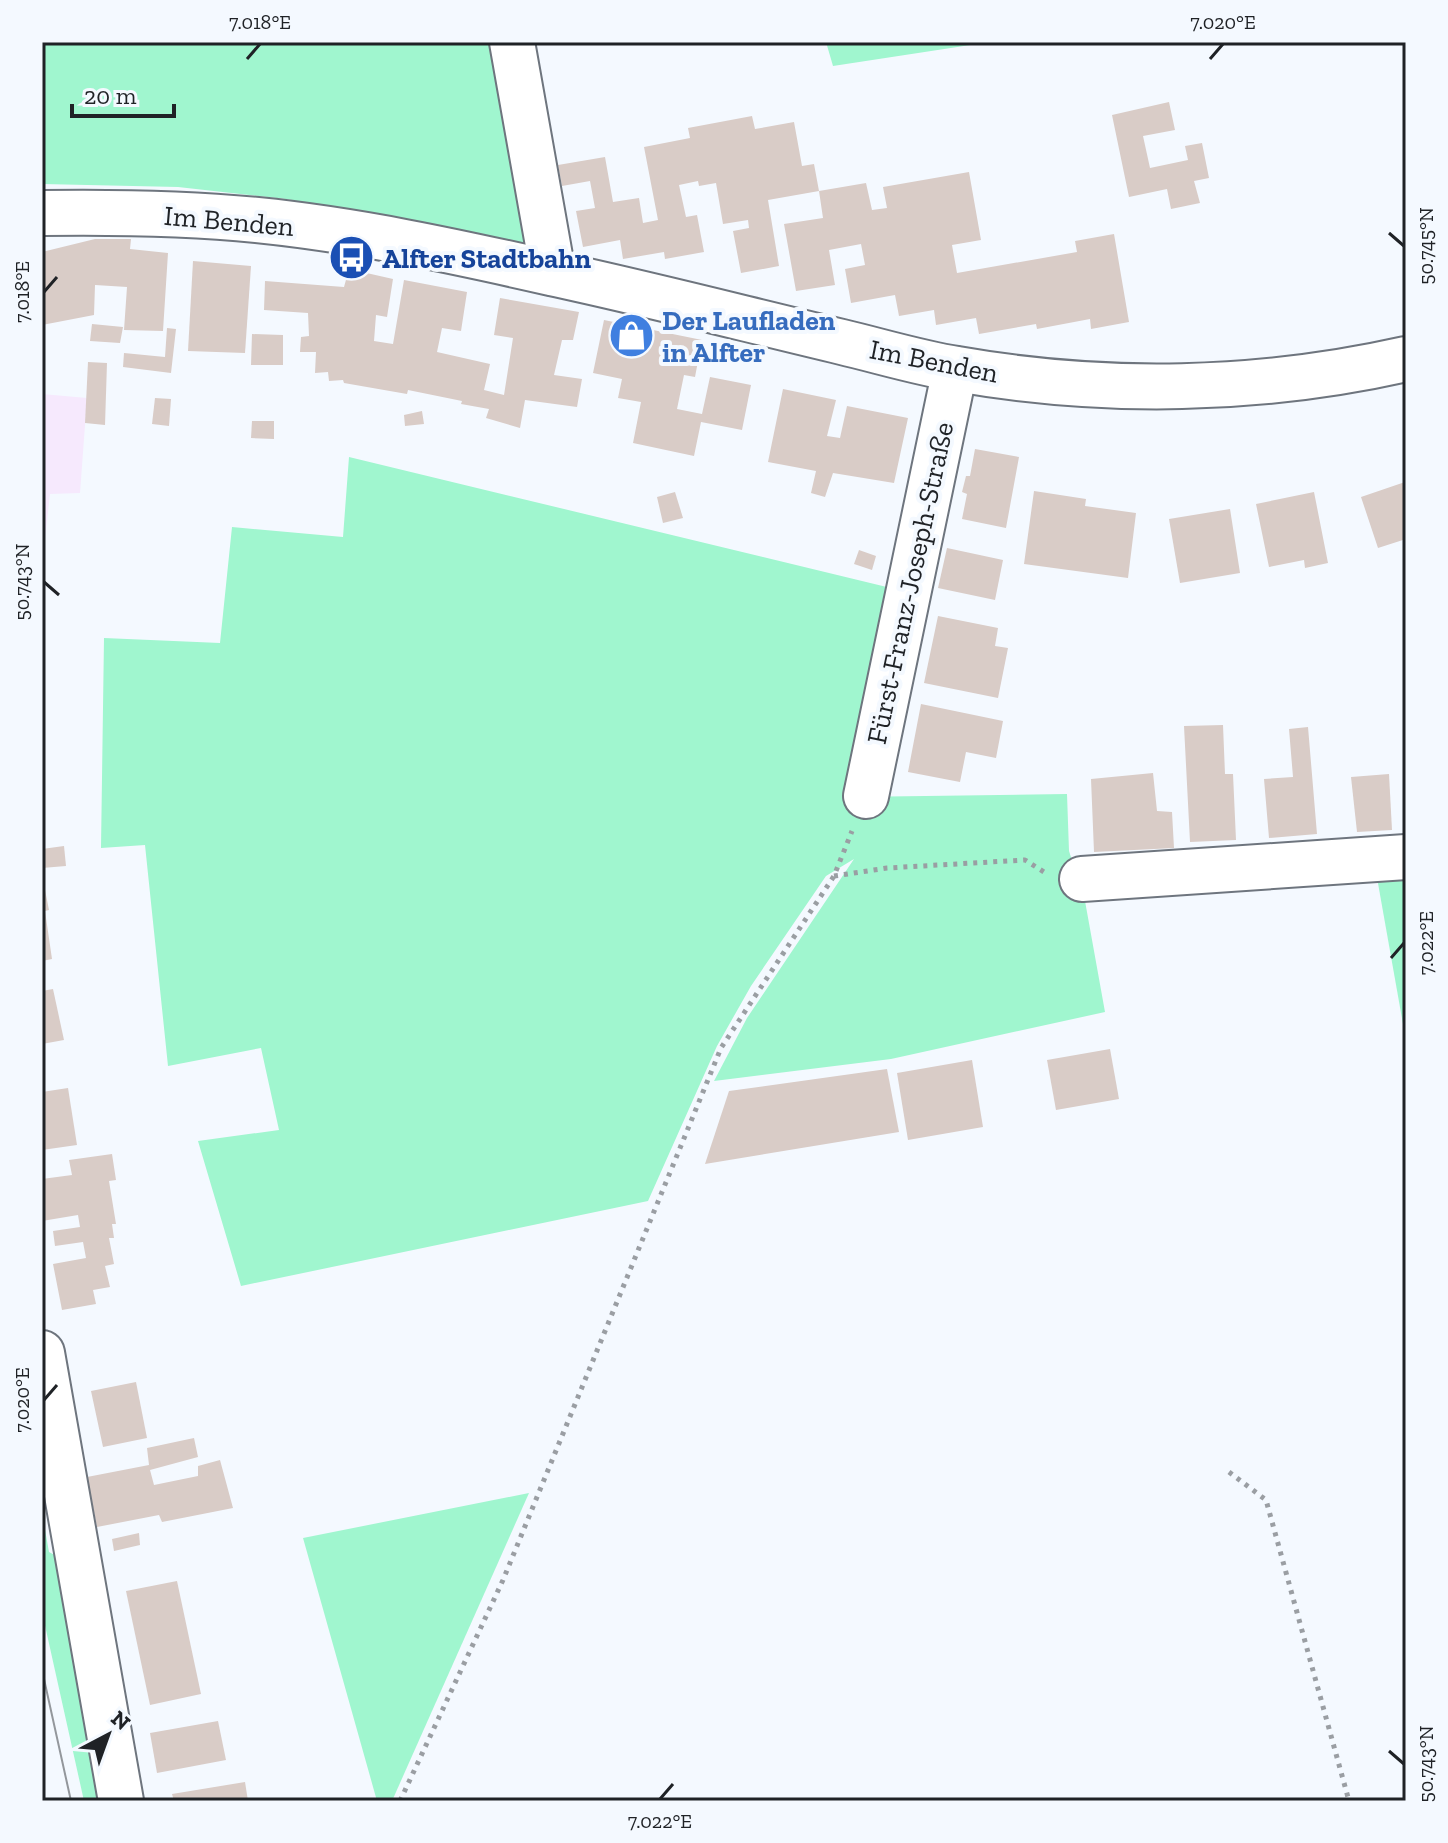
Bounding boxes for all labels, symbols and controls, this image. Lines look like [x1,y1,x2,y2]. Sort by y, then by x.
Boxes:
text: 7.018°E [229,10,291,34]
text: 7.020°E [1190,10,1256,34]
scale bar [72,68,174,118]
text: 20 m [84,81,137,110]
street label: Im Benden [163,199,295,243]
text: 50.745°N [1414,207,1438,285]
bus stop icon: Alfter Stadtbahn [327,234,375,282]
place label: Alfter Stadtbahn [382,242,592,275]
text: 7.018°E [10,261,34,323]
place label: Der Laufladen in Alfter [662,304,836,369]
shop icon: Der Laufladen in Alfter [607,312,655,360]
street label: Im Benden [867,332,1001,390]
street label: Fürst-Franz-Joseph-Straße [860,419,960,747]
text: 50.743°N [10,543,34,620]
text: 7.022°E [1414,911,1438,975]
text: 7.020°E [10,1367,34,1433]
north arrow [68,1695,148,1775]
text: N [106,1705,136,1736]
text: 50.743°N [1414,1725,1438,1802]
text: 7.022°E [628,1809,692,1833]

